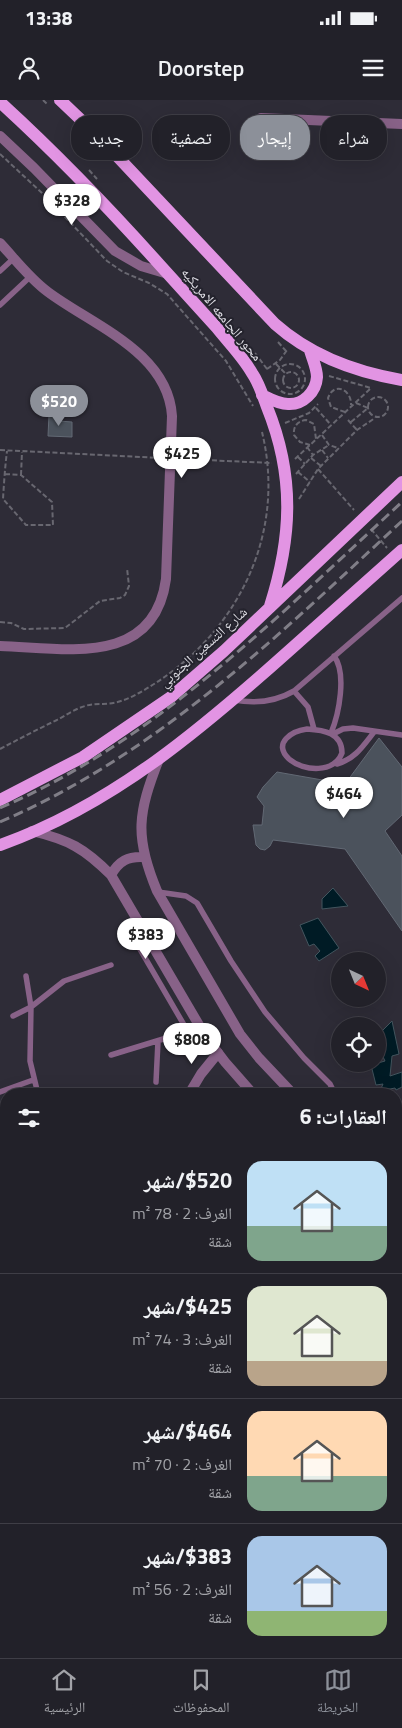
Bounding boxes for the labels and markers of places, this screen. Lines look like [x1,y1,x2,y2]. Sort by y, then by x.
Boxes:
pin: $328 [42,184,102,226]
pin: $520 [29,384,89,427]
pin: $425 [152,436,212,479]
pin: $464 [314,776,374,819]
pin: $383 [116,918,176,960]
pin: $808 [162,1022,222,1065]

